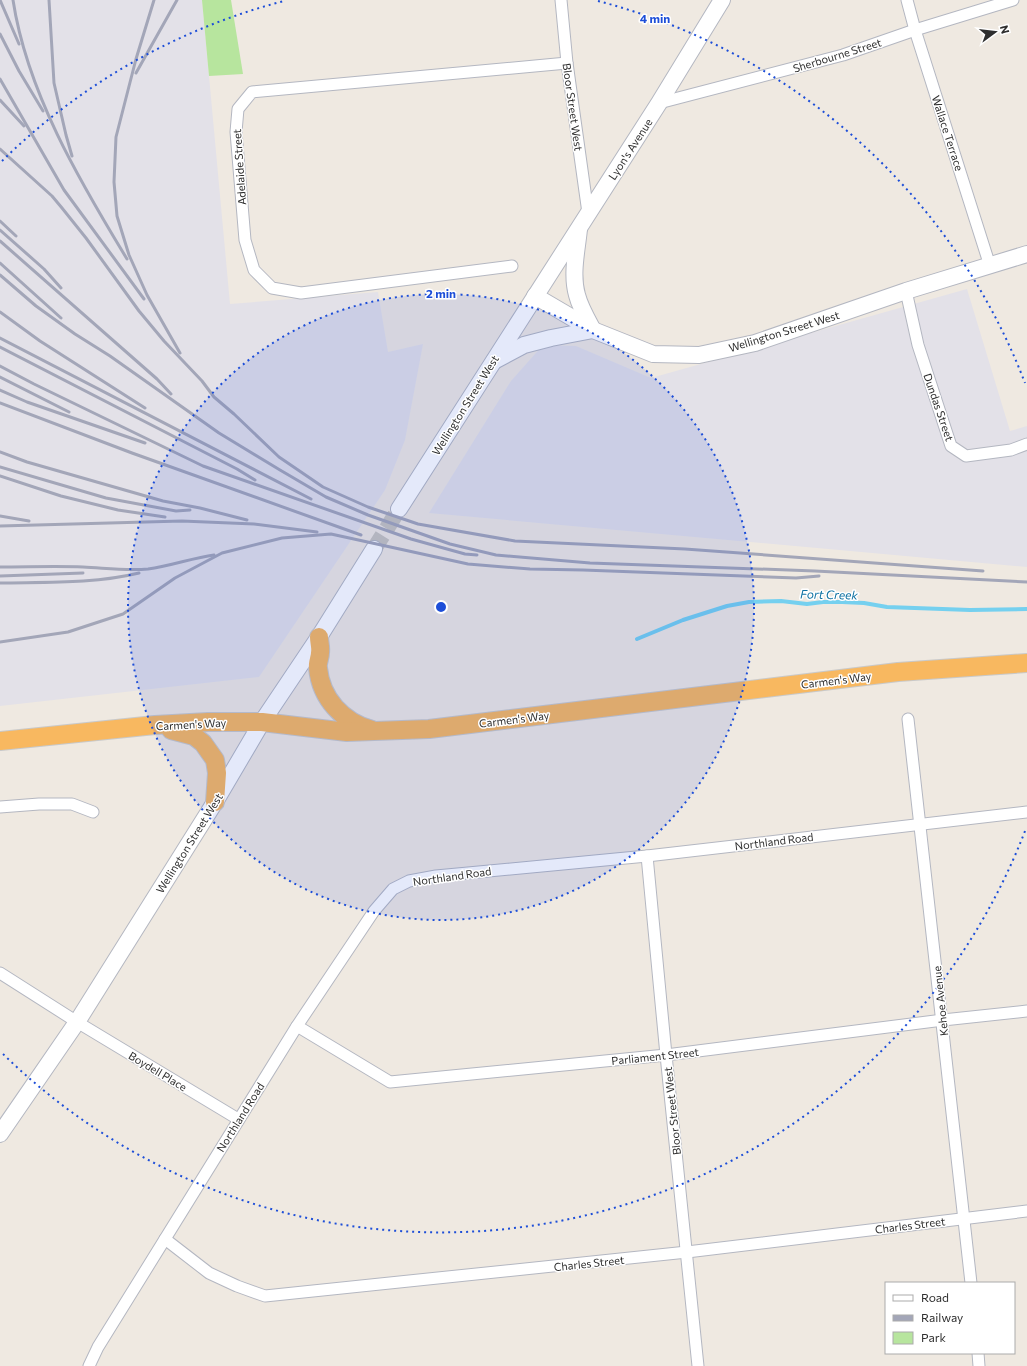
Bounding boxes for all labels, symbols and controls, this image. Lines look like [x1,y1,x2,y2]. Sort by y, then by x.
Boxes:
text: 4 min [640,11,670,25]
north arrow [975,12,1015,52]
text: N [998,24,1012,35]
street label: Sherbourne Street [791,35,883,75]
street label: Bloor Street West [560,62,586,152]
street label: Wallace Terrace [930,94,966,173]
street label: Lyon's Avenue [605,116,655,182]
street label: Adelaide Street [230,128,248,205]
text: 2 min [426,286,456,300]
street label: Wellington Street West [727,308,841,354]
street label: Wellington Street West [429,352,501,457]
street label: Dundas Street [921,371,957,443]
water label: Fort Creek [800,586,858,602]
centre of rings [434,600,448,614]
street label: Carmen's Way [800,669,872,691]
street label: Carmen's Way [478,708,550,730]
street label: Carmen's Way [155,716,227,732]
street label: Wellington Street West [153,790,225,895]
street label: Northland Road [734,830,814,852]
street label: Northland Road [412,864,492,888]
street label: Kehoe Avenue [930,965,950,1037]
street label: Parliament Street [611,1045,700,1067]
street label: Boydell Place [127,1049,190,1094]
street label: Bloor Street West [661,1066,683,1156]
street label: Northland Road [214,1080,266,1154]
street label: Charles Street [874,1214,946,1236]
street label: Charles Street [553,1253,625,1273]
legend [885,1282,1015,1354]
text: Road [921,1290,949,1304]
text: Railway [921,1310,963,1324]
text: Park [921,1330,947,1344]

